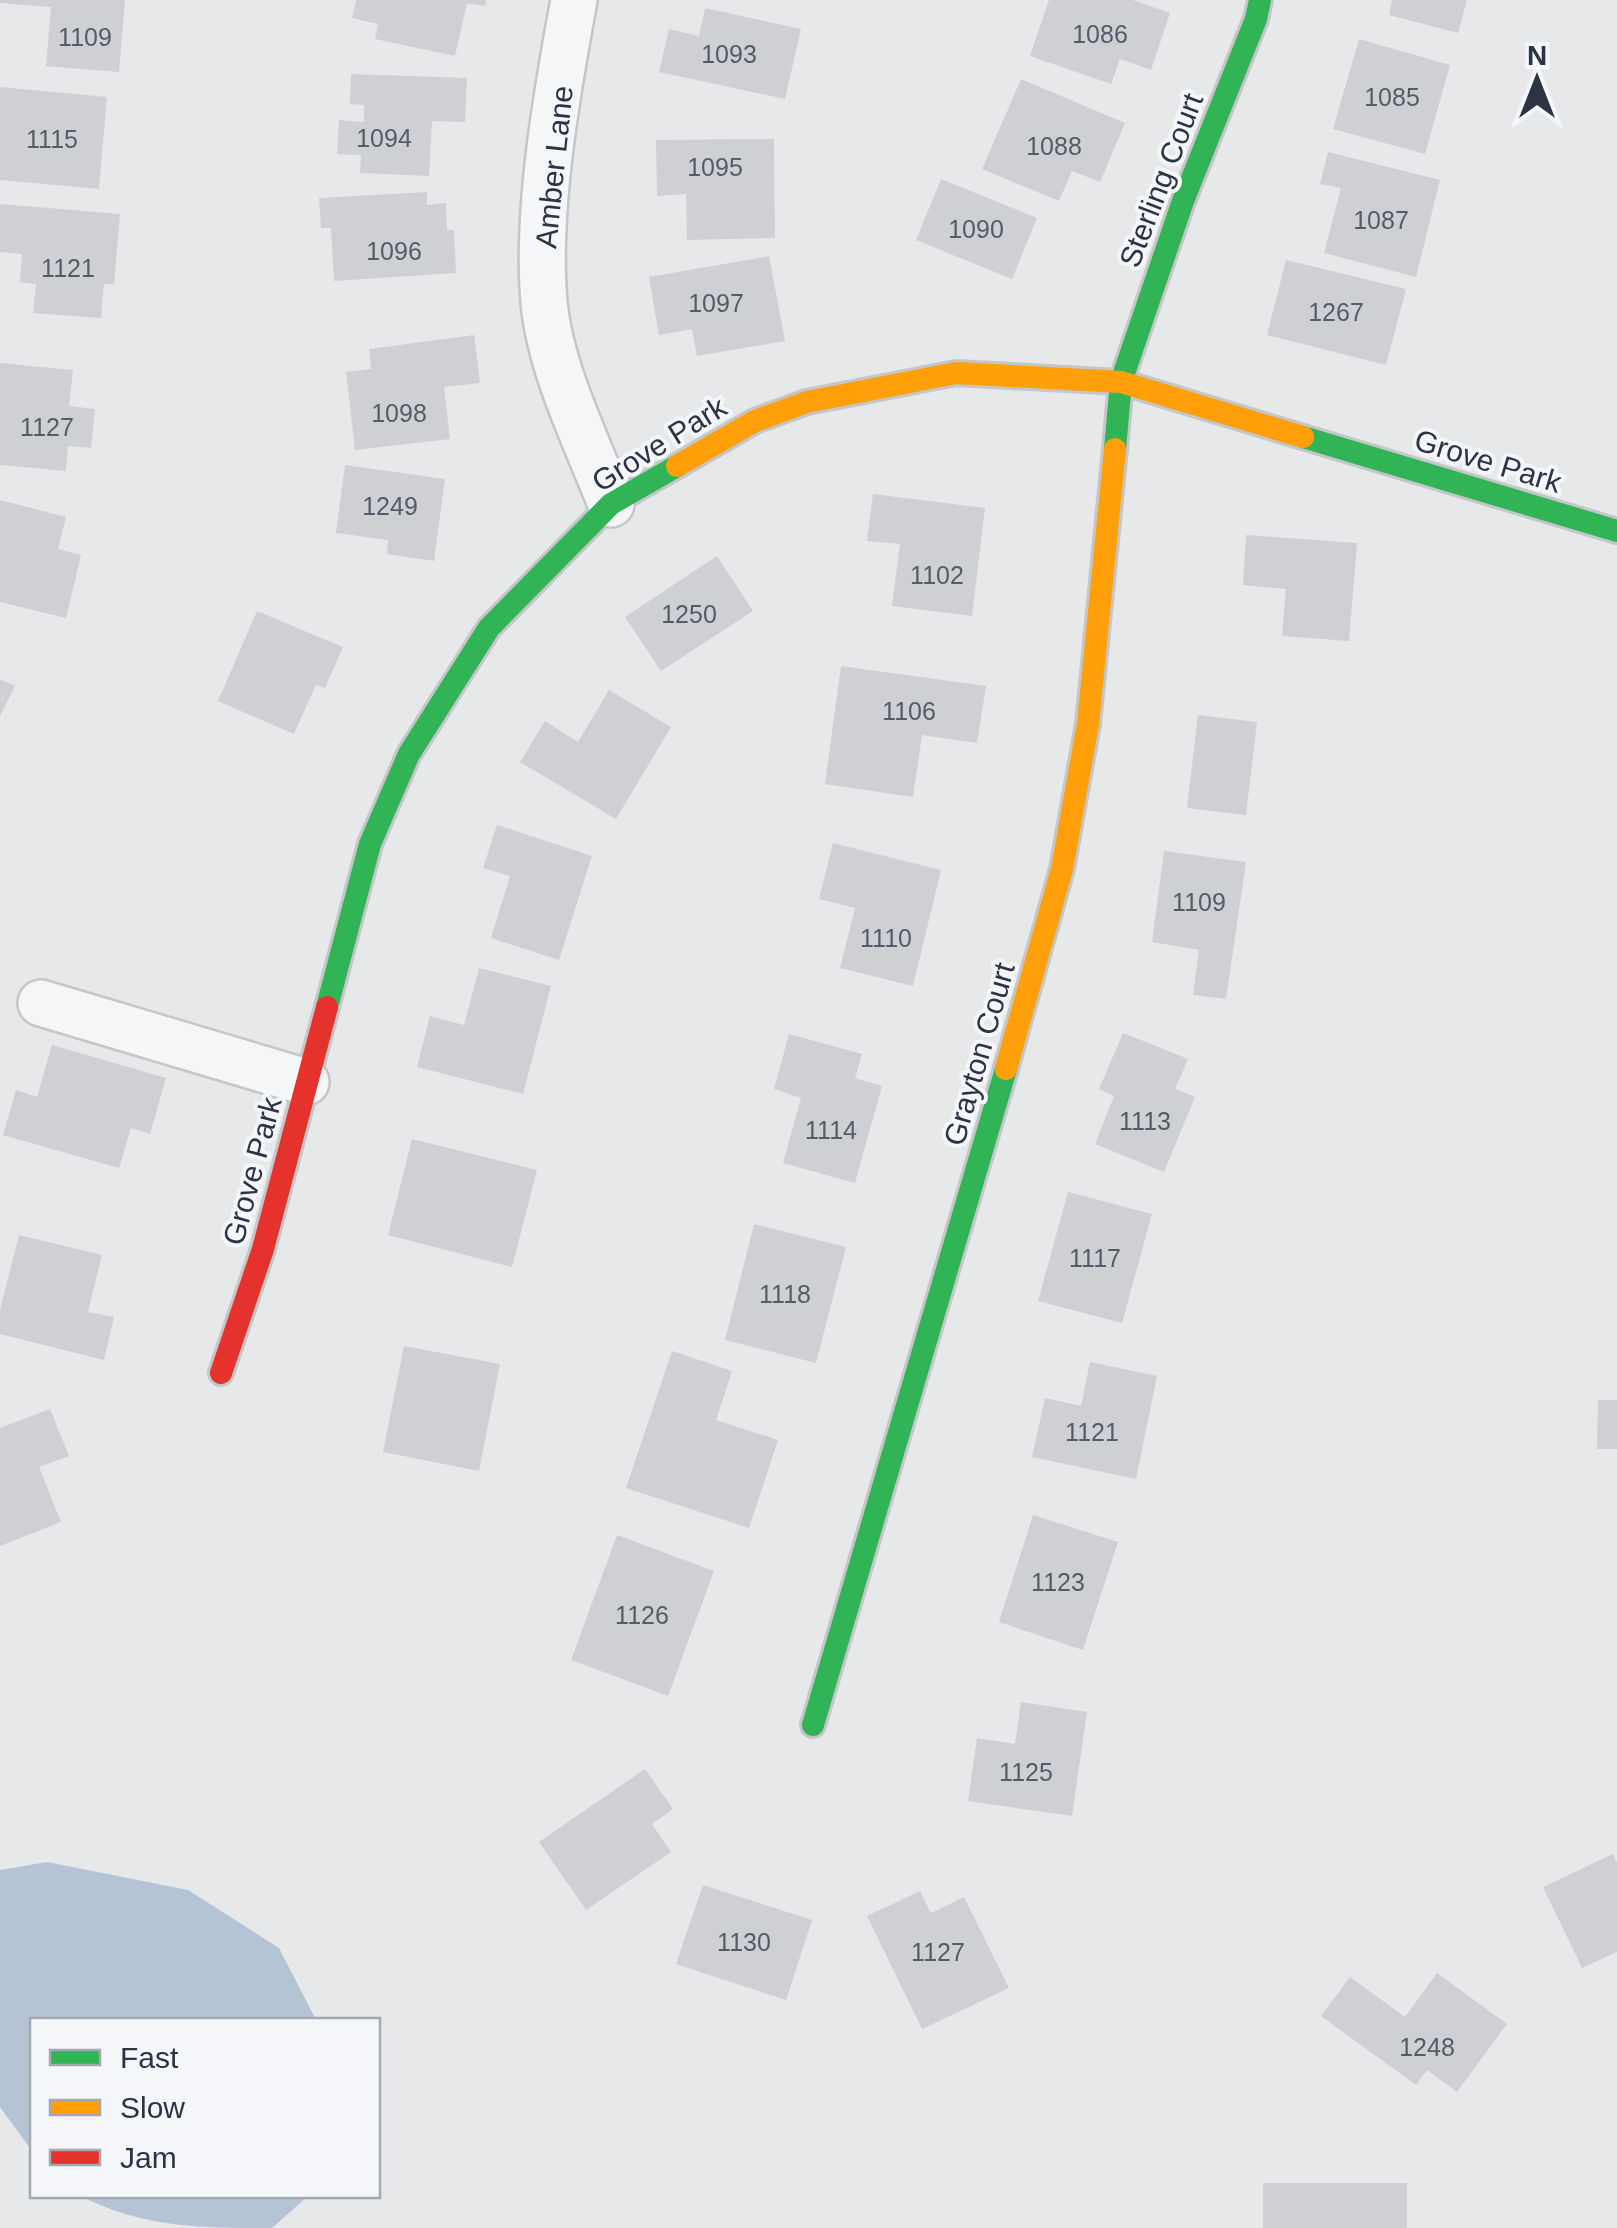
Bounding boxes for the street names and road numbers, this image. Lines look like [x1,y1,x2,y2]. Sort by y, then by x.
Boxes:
street label: Amber Lane [529,84,579,250]
street label: Sterling Court [1113,88,1210,272]
street label: Grove Park [586,389,733,498]
street label: Grove Park [1411,423,1566,499]
street label: Grayton Court [937,958,1021,1149]
street label: Grove Park [216,1092,288,1249]

